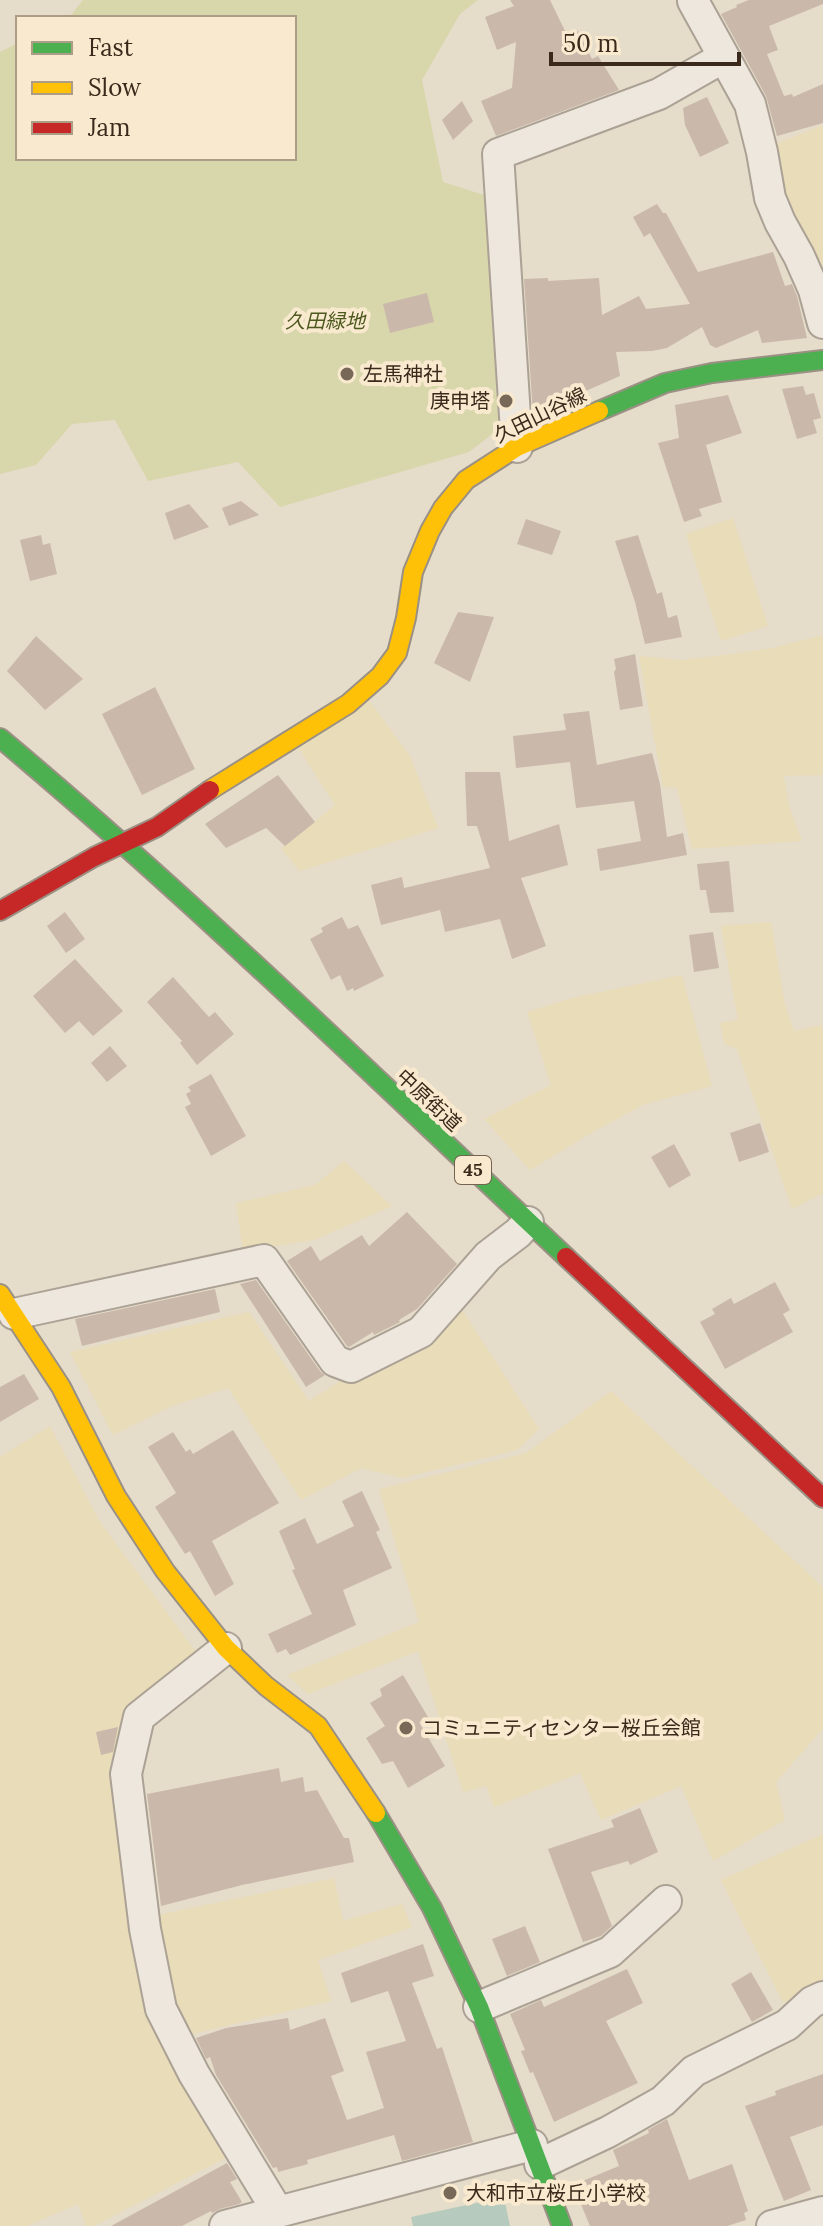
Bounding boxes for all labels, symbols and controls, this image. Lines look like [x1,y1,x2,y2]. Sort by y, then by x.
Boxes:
legend [16,16,296,160]
scale bar [551,16,739,66]
text: 50 m [563,28,619,59]
text: Fast [88,32,134,63]
text: Slow [88,72,142,103]
text: Jam [87,112,130,143]
park label: 久田緑地 [285,308,367,333]
place label: 左馬神社 [363,361,443,386]
marker: 左馬神社 [338,365,356,383]
street label: 久田山谷線 [489,381,590,448]
place label: 庚申塔 [430,388,490,413]
marker: 庚申塔 [497,392,515,410]
street label: 中原街道 [392,1063,467,1136]
road number: 45 [455,1156,491,1184]
place label: コミュニティセンター桜丘会館 [422,1715,701,1740]
marker: コミュニティセンター桜丘会館 [397,1719,415,1737]
place label: 大和市立桜丘小学校 [466,2180,646,2205]
marker: 大和市立桜丘小学校 [441,2184,459,2202]

